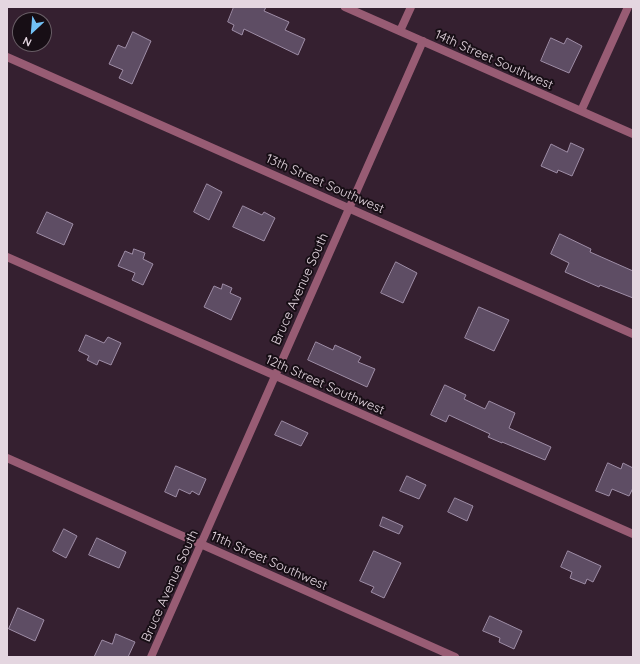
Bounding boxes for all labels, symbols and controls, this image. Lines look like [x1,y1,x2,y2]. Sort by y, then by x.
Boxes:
north arrow [12,12,52,52]
street label: 14th Street Southwest [432,27,556,93]
text: N [20,34,34,50]
street label: 13th Street Southwest [263,151,387,217]
street label: Bruce Avenue South [268,231,332,347]
street label: 12th Street Southwest [263,352,387,418]
street label: Bruce Avenue South [138,528,202,644]
street label: 11th Street Southwest [208,528,330,594]

